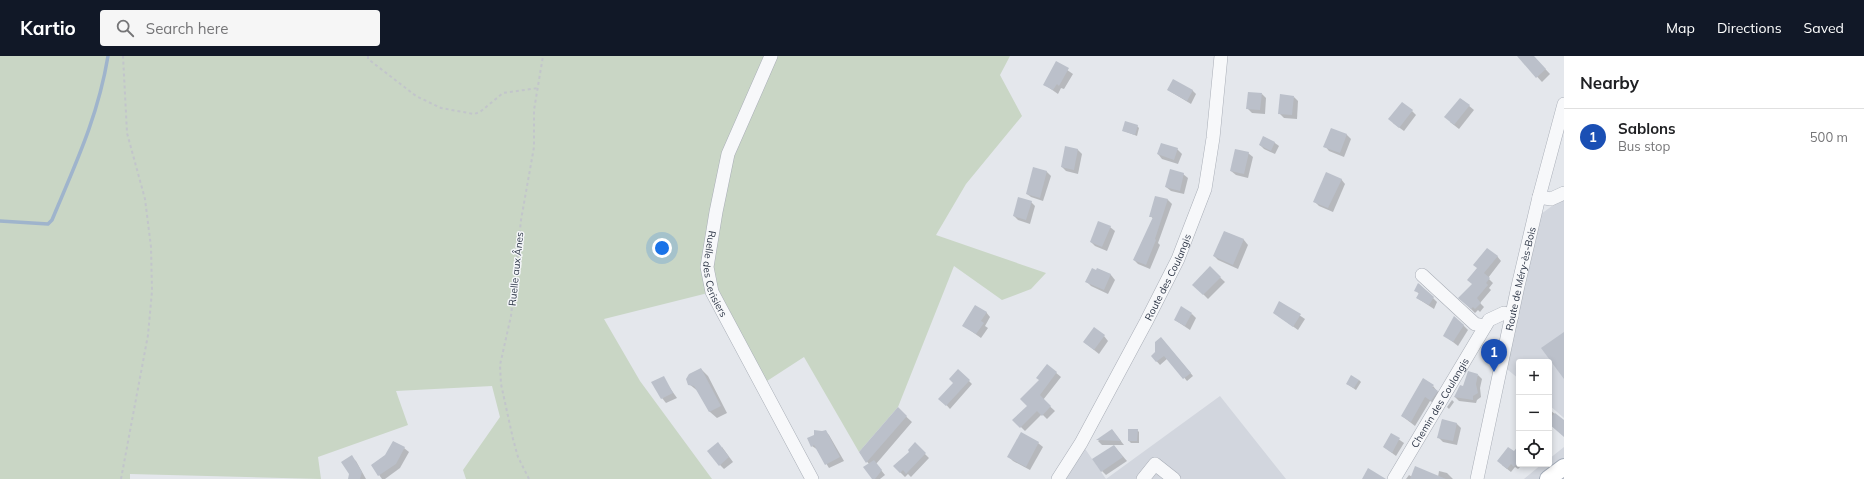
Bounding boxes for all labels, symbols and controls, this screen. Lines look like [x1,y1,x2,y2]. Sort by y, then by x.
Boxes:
search box [100,10,380,46]
text: Kartio [20,16,76,40]
icon: search [114,17,136,39]
text: Search here [146,19,228,38]
text: Map [1666,19,1695,37]
text: Directions [1717,19,1782,37]
text: Saved [1804,19,1844,37]
text: Nearby [1580,72,1639,93]
text: Sablons [1618,119,1676,138]
text: 1 [1589,129,1597,145]
text: 500 m [1810,129,1848,145]
text: Bus stop [1618,138,1670,154]
street label: Route de Méry-ès-Bois [1502,225,1538,332]
street label: Ruelle des Cerisiers [701,230,731,319]
street label: Ruelle aux Ânes [506,231,526,307]
street label: Route des Coulangis [1141,232,1194,323]
your location [652,238,672,258]
pin: 1 [1481,339,1507,372]
street label: Chemin des Coulangis [1408,355,1472,450]
map controls [1516,359,1552,467]
button: + [1516,359,1552,395]
button: − [1516,395,1552,431]
button: locate [1516,431,1552,467]

